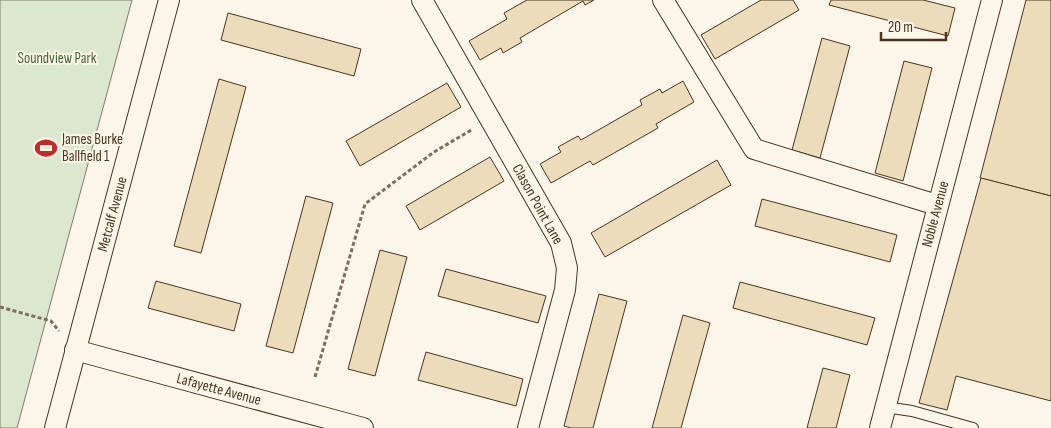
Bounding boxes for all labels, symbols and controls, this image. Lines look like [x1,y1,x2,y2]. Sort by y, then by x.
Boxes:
scale bar [881,10,946,42]
text: 20 m [888,18,913,37]
park label: Soundview Park [18,49,97,68]
place label: James Burke Ballfield 1 [61,130,123,166]
sports icon: James Burke Ballfield 1 [33,135,59,161]
street label: Clason Point Lane [508,161,567,248]
street label: Metcalf Avenue [93,174,132,254]
street label: Noble Avenue [918,179,953,249]
street label: Lafayette Avenue [174,369,263,410]

